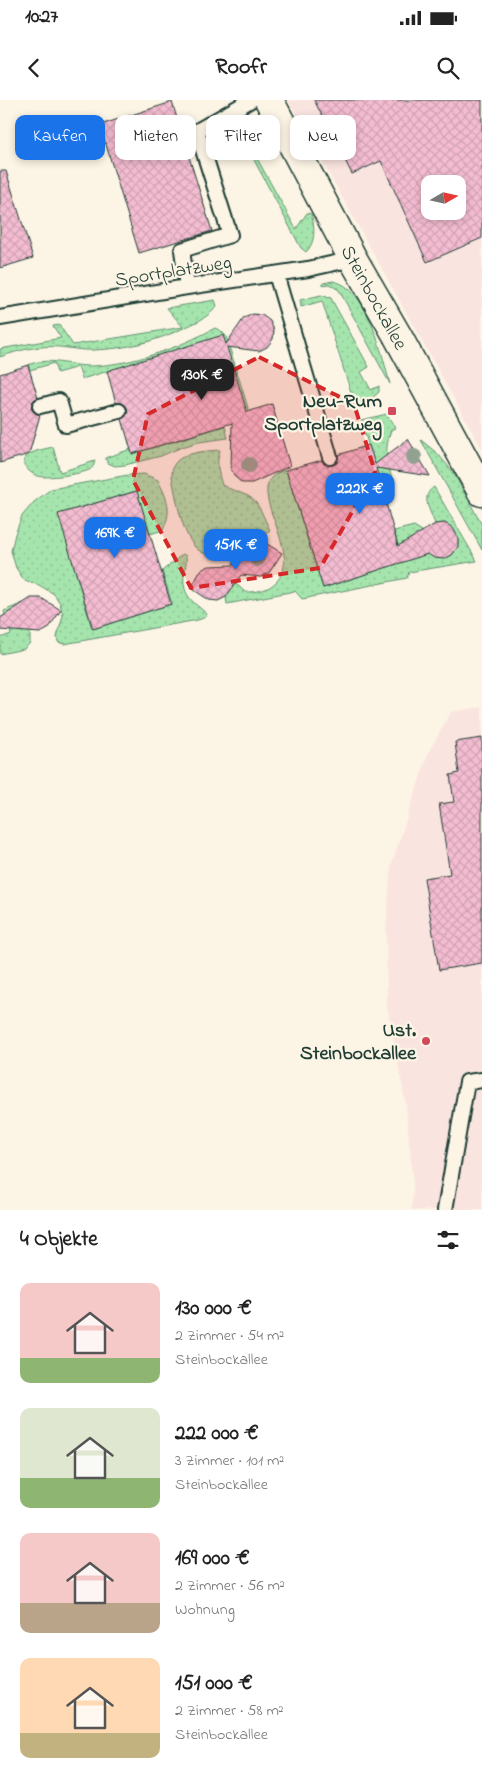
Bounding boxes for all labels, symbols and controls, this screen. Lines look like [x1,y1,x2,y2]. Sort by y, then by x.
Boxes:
text: 10:27 [25,4,58,31]
text: Roofr [215,52,267,84]
icon: back [20,54,48,82]
icon: search [434,54,462,82]
chip: Kaufen [15,115,105,160]
chip: Mieten [115,115,196,160]
chip: Filter [206,115,280,160]
chip: Neu [290,115,356,160]
north arrow [421,175,466,220]
map controls [421,175,466,220]
street label: Steinbockallee [332,240,414,356]
street label: Sportplatzweg [113,249,234,297]
pin: 130K € [161,358,243,401]
text: 130K € [181,363,223,387]
place label: Neu-Rum Sportplatzweg [264,388,382,441]
marker: Neu-Rum Sportplatzweg [386,405,398,417]
pin: 222K € [319,472,401,515]
text: 222K € [337,477,383,501]
pin: 169K € [74,516,156,559]
text: 169K € [95,521,135,545]
pin: 151K € [195,528,277,571]
text: 151K € [215,533,257,557]
place label: Ust. Steinbockallee [300,1017,417,1069]
marker: Ust. Steinbockallee [420,1035,432,1047]
text: 4 Objekte [20,1225,98,1255]
icon: filters [434,1226,462,1254]
text: 130 000 € [175,1294,252,1324]
icon: home [60,1303,120,1363]
text: 2 Zimmer · 54 m² [175,1324,284,1348]
text: Steinbockallee [175,1348,268,1372]
text: 222 000 € [175,1419,259,1449]
icon: home [60,1428,120,1488]
text: 3 Zimmer · 101 m² [175,1449,284,1473]
text: Steinbockallee [175,1473,268,1497]
text: 169 000 € [175,1544,250,1574]
icon: home [60,1553,120,1613]
text: 2 Zimmer · 56 m² [175,1574,285,1598]
text: Wohnung [175,1598,235,1622]
text: 151 000 € [175,1669,253,1699]
icon: home [60,1678,120,1738]
text: 2 Zimmer · 58 m² [175,1699,284,1723]
text: Steinbockallee [175,1723,268,1747]

